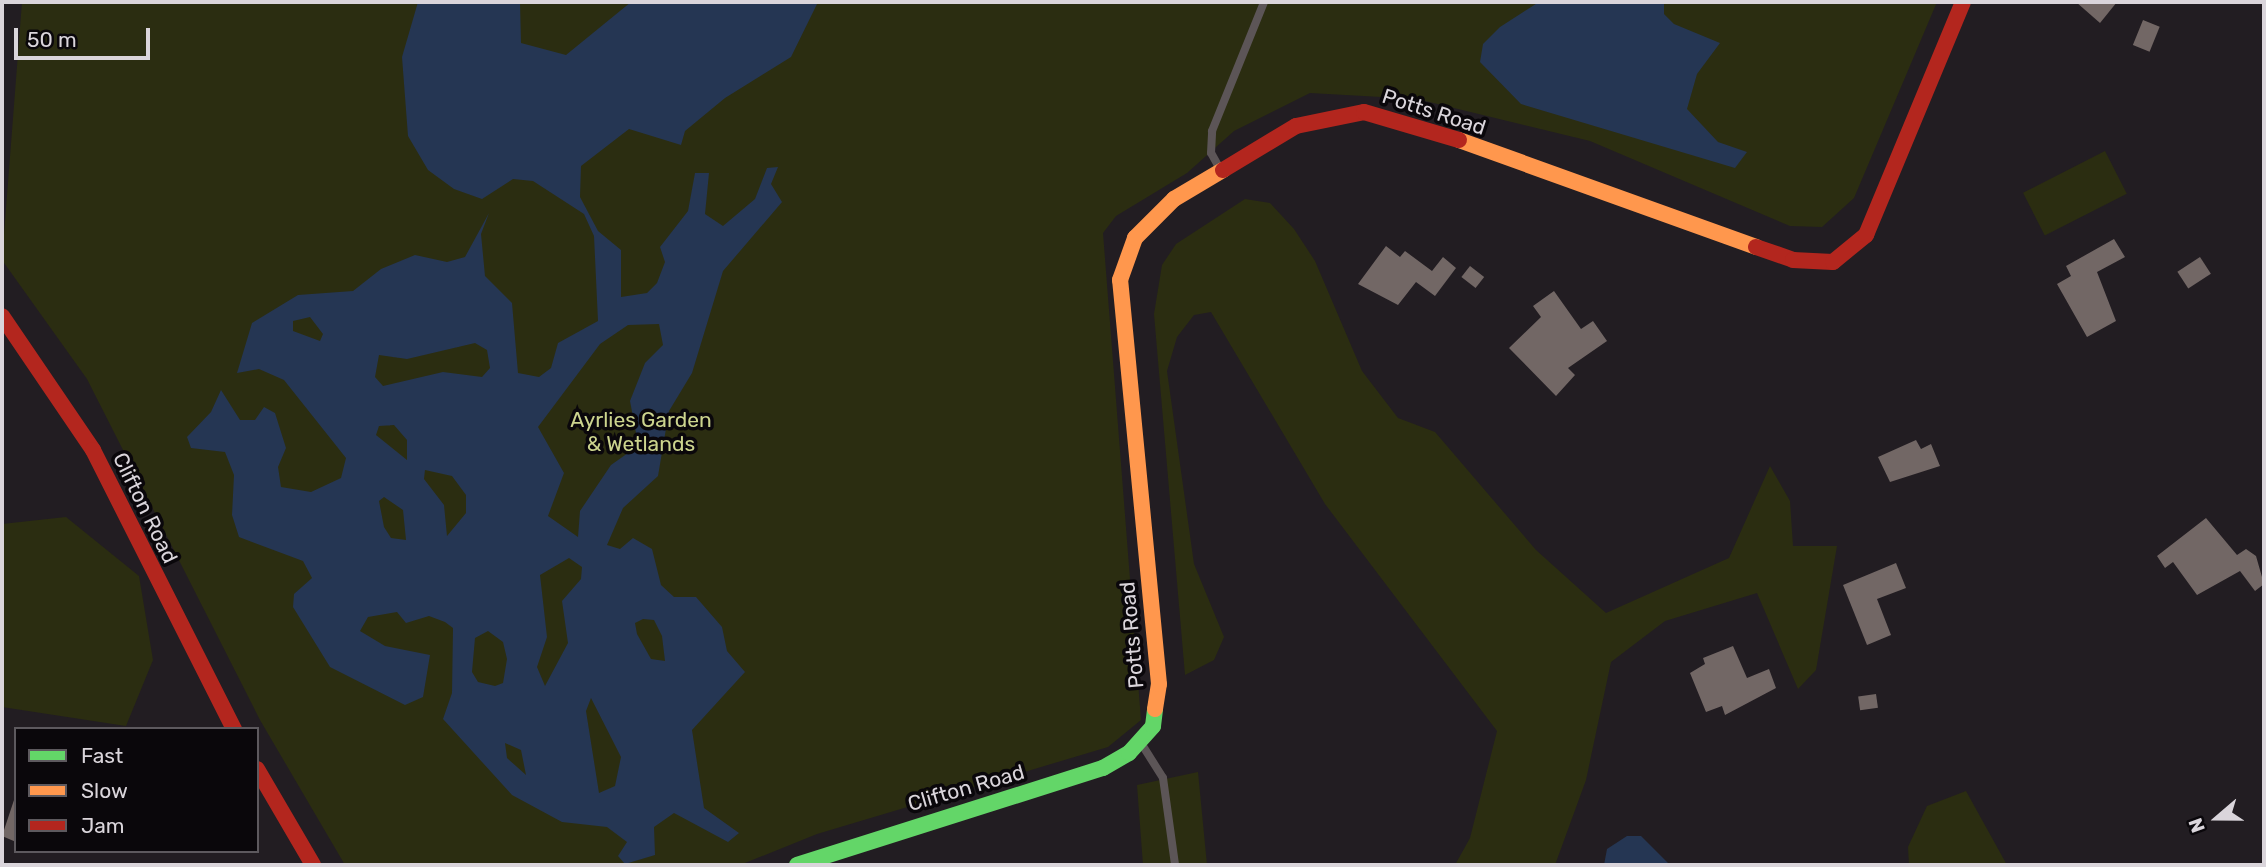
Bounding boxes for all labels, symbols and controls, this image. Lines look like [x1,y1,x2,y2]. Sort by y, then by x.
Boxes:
scale bar [18,14,154,58]
text: 50 m [27,27,77,52]
street label: Potts Road [1379,83,1489,141]
park label: Ayrlies Garden & Wetlands [570,407,712,457]
street label: Clifton Road [107,448,183,568]
street label: Potts Road [1115,580,1149,690]
legend [14,727,259,853]
text: Fast [81,743,123,768]
street label: Clifton Road [905,759,1027,817]
text: Slow [81,778,128,803]
north arrow [2182,783,2252,853]
text: Jam [81,813,125,838]
text: N [2184,815,2210,836]

